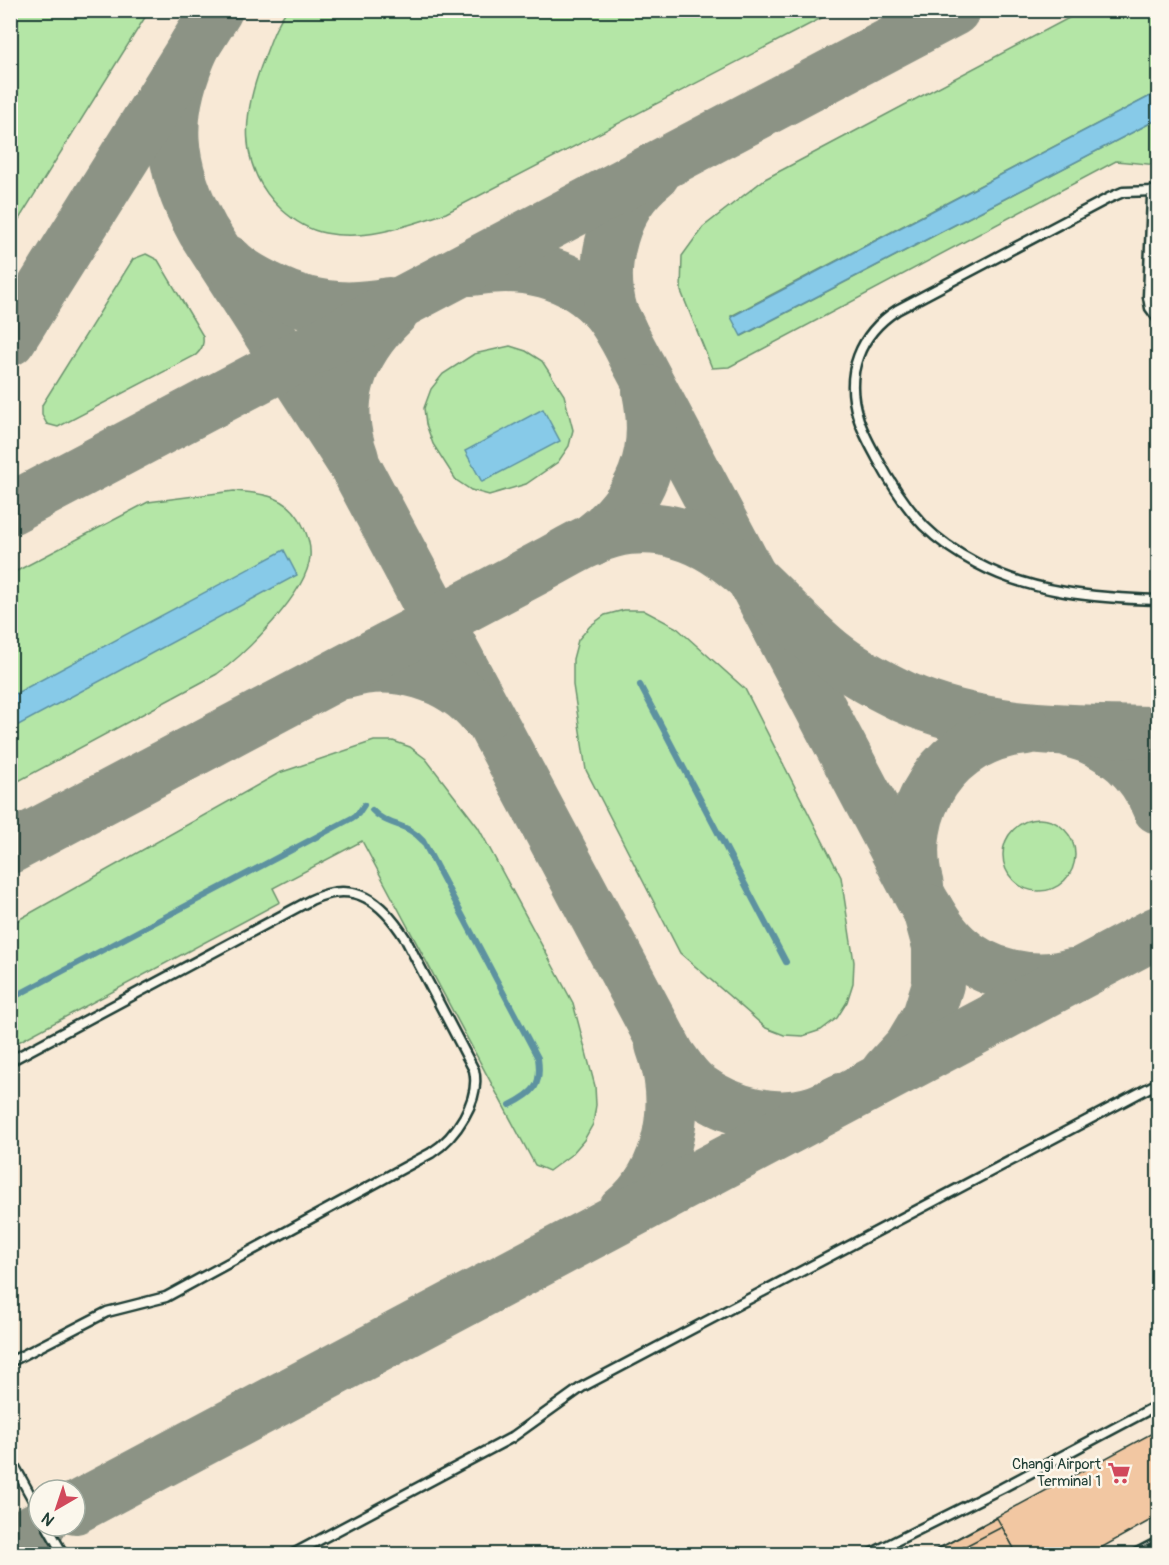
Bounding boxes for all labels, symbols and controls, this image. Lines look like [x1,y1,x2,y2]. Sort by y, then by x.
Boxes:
place label: Changi Airport Terminal 1 [1012,1455,1102,1491]
supermarket icon: Changi Airport Terminal 1 [1106,1460,1132,1486]
north arrow [27,1478,87,1538]
text: N [38,1508,59,1530]

